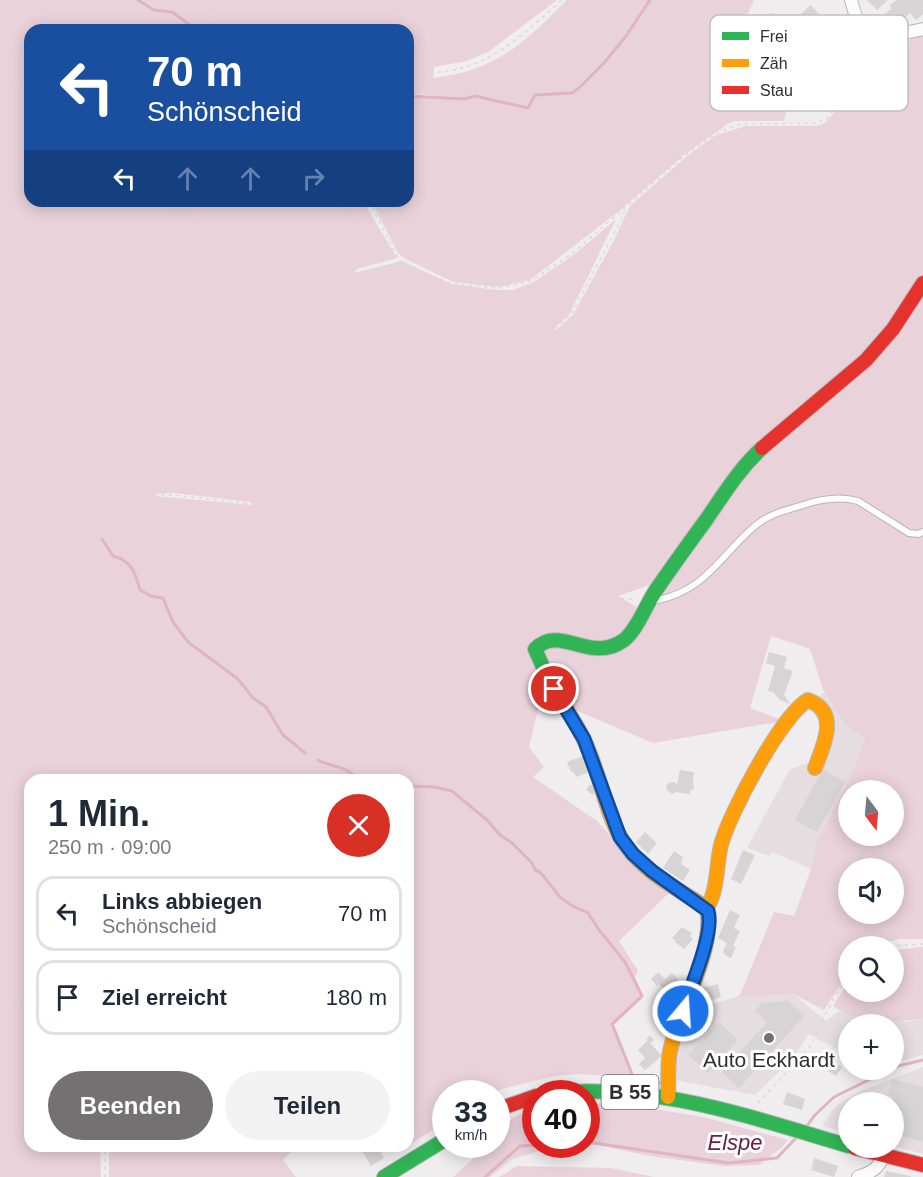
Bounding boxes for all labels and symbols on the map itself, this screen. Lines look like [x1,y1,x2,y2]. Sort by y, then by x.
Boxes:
legend [710,15,908,111]
text: Frei [760,28,788,45]
text: Zäh [760,55,788,72]
text: Stau [760,82,793,99]
pin [528,663,579,714]
north arrow [838,780,904,846]
position arrow [651,979,715,1043]
marker: Auto Eckhardt [762,1031,776,1045]
place label: Auto Eckhardt [703,1048,835,1071]
road number: B 55 [602,1075,658,1109]
speed limit sign: 40 [522,1080,600,1158]
water label: Elspe [707,1130,763,1155]

